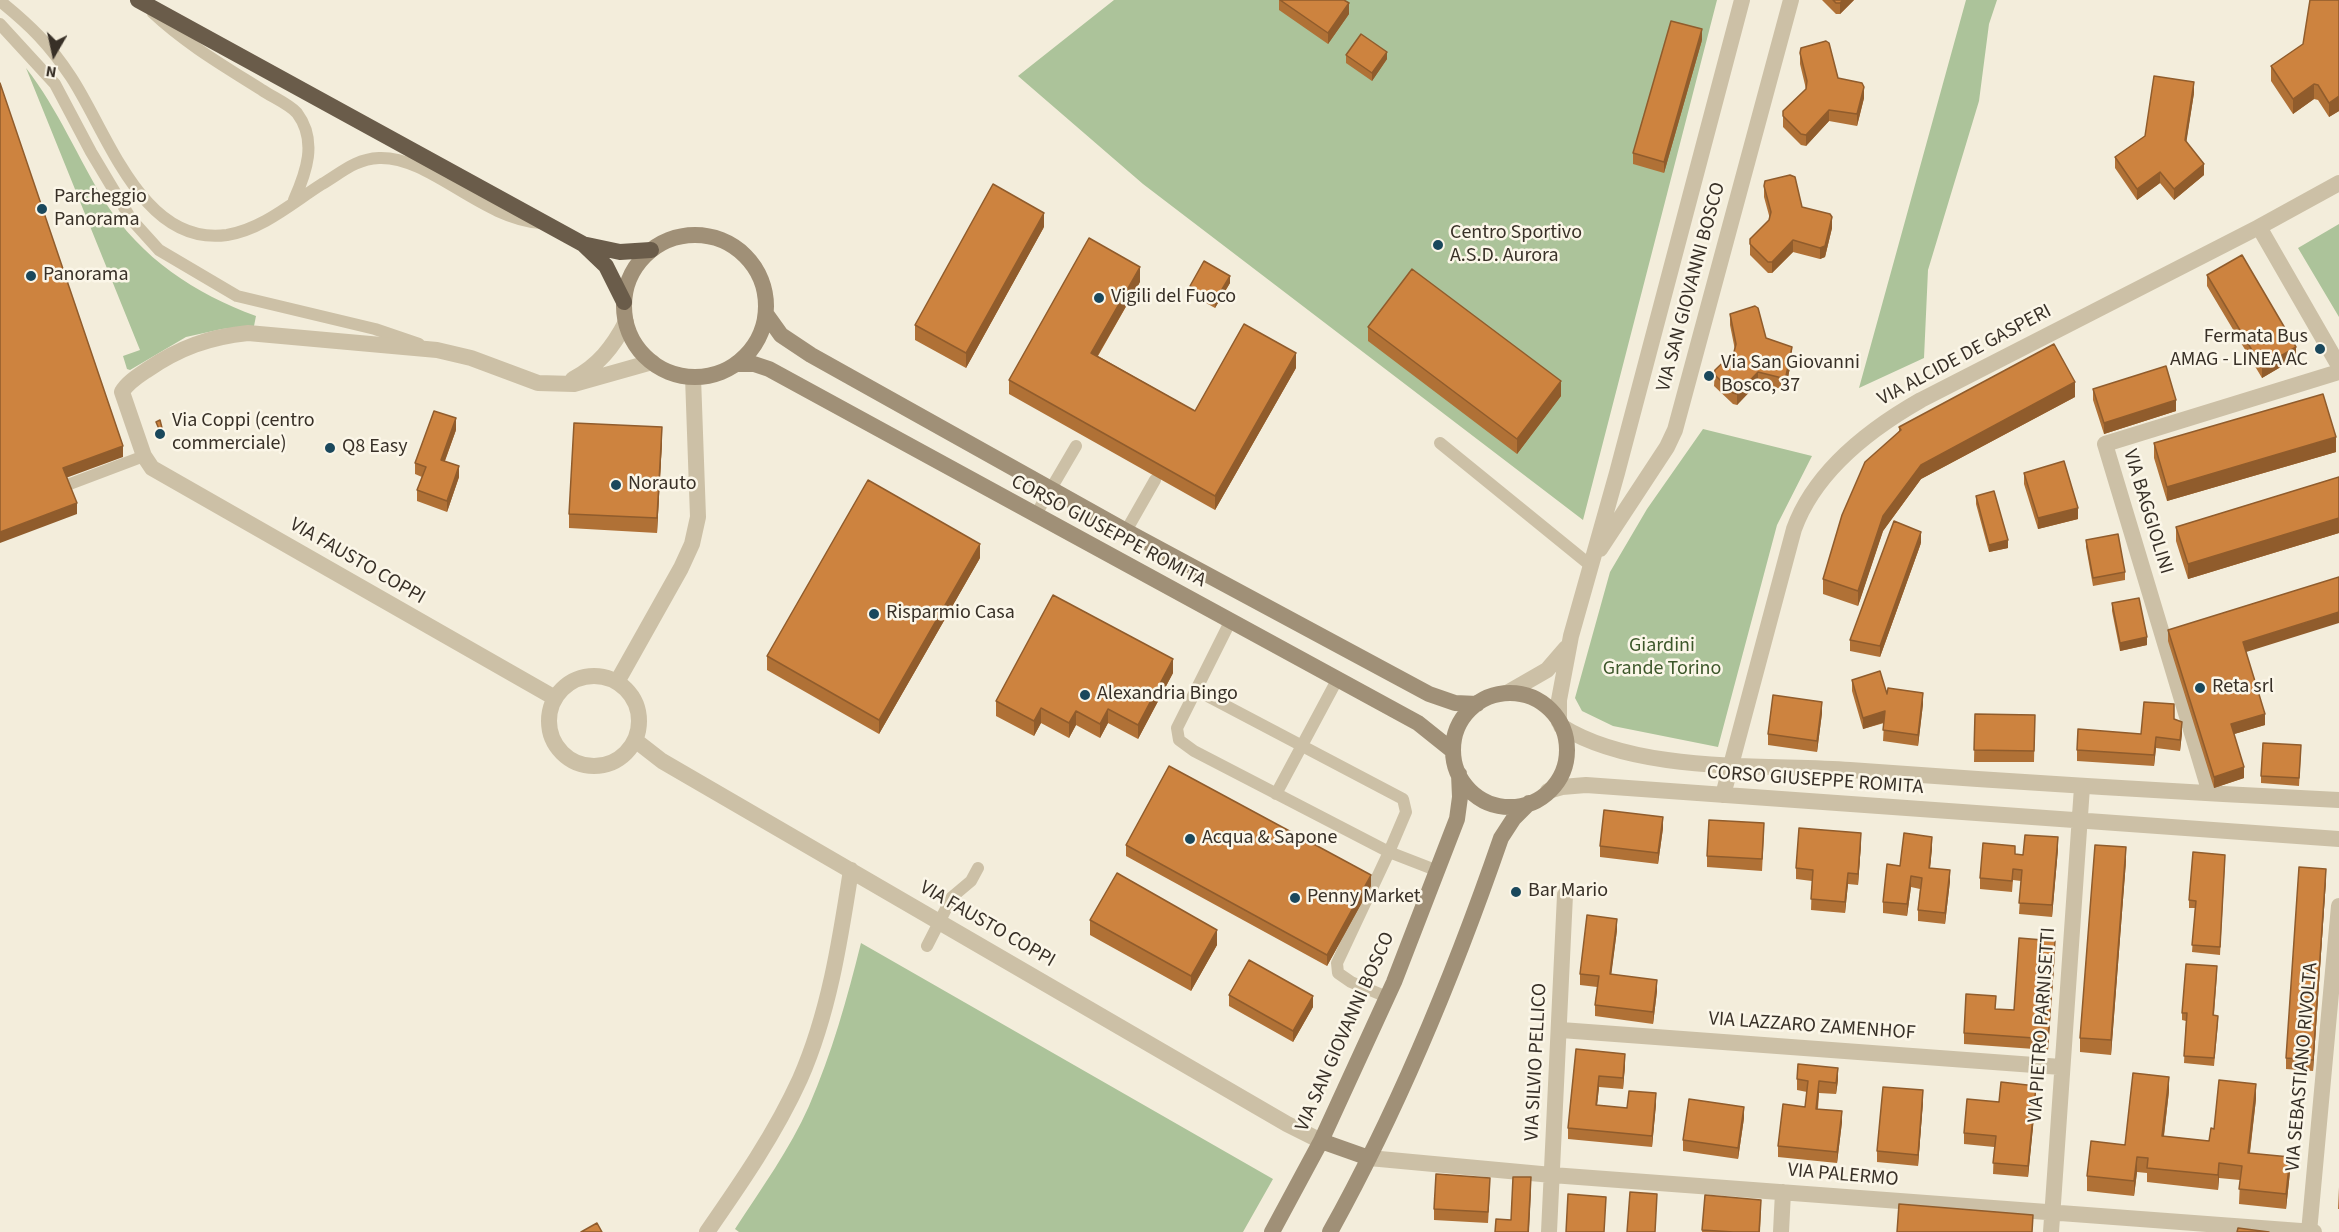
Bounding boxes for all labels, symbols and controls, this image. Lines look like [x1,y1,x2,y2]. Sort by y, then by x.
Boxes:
north arrow [24,24,84,84]
text: N [44,60,58,83]
street label: VIA SAN GIOVANNI BOSCO [1653,180,1731,394]
place label: Parcheggio Panorama [54,186,147,233]
marker: Parcheggio Panorama [35,202,49,216]
place label: Centro Sportivo A.S.D. Aurora [1450,222,1582,269]
marker: Centro Sportivo A.S.D. Aurora [1431,238,1445,252]
place label: Panorama [43,264,129,288]
marker: Panorama [24,269,38,283]
place label: Vigili del Fuoco [1111,286,1236,310]
marker: Vigili del Fuoco [1092,291,1106,305]
street label: VIA ALCIDE DE GASPERI [1874,300,2056,412]
place label: Fermata Bus AMAG - LINEA AC [2170,326,2308,373]
marker: Fermata Bus AMAG - LINEA AC [2313,342,2327,356]
place label: Via San Giovanni Bosco, 37 [1721,352,1860,399]
marker: Via San Giovanni Bosco, 37 [1702,369,1716,383]
place label: Via Coppi (centro commerciale) [172,410,315,457]
marker: Via Coppi (centro commerciale) [153,427,167,441]
place label: Q8 Easy [342,436,408,460]
marker: Q8 Easy [323,441,337,455]
street label: VIA BAGGIOLINI [2117,447,2177,577]
street label: CORSO GIUSEPPE ROMITA [1007,470,1209,594]
place label: Norauto [628,473,697,497]
marker: Norauto [609,478,623,492]
street label: VIA FAUSTO COPPI [285,513,429,611]
place label: Risparmio Casa [886,602,1015,626]
marker: Risparmio Casa [867,607,881,621]
park label: Giardini Grande Torino [1603,635,1721,682]
place label: Reta srl [2212,676,2274,700]
marker: Reta srl [2193,681,2207,695]
place label: Alexandria Bingo [1097,683,1238,707]
marker: Alexandria Bingo [1078,688,1092,702]
street label: CORSO GIUSEPPE ROMITA [1706,761,1924,801]
place label: Acqua & Sapone [1202,827,1337,851]
marker: Acqua & Sapone [1183,832,1197,846]
street label: VIA FAUSTO COPPI [915,876,1059,974]
place label: Bar Mario [1528,880,1608,904]
marker: Bar Mario [1509,885,1523,899]
place label: Penny Market [1307,886,1421,910]
marker: Penny Market [1288,891,1302,905]
street label: VIA PIETRO PARNISETTI [2024,927,2062,1123]
street label: VIA SAN GIOVANNI BOSCO [1291,929,1401,1135]
street label: VIA SEBASTIANO RIVOLTA [2282,961,2324,1173]
street label: VIA SILVIO PELLICO [1521,982,1553,1142]
street label: VIA LAZZARO ZAMENHOF [1708,1008,1916,1046]
street label: VIA PALERMO [1787,1159,1899,1193]

